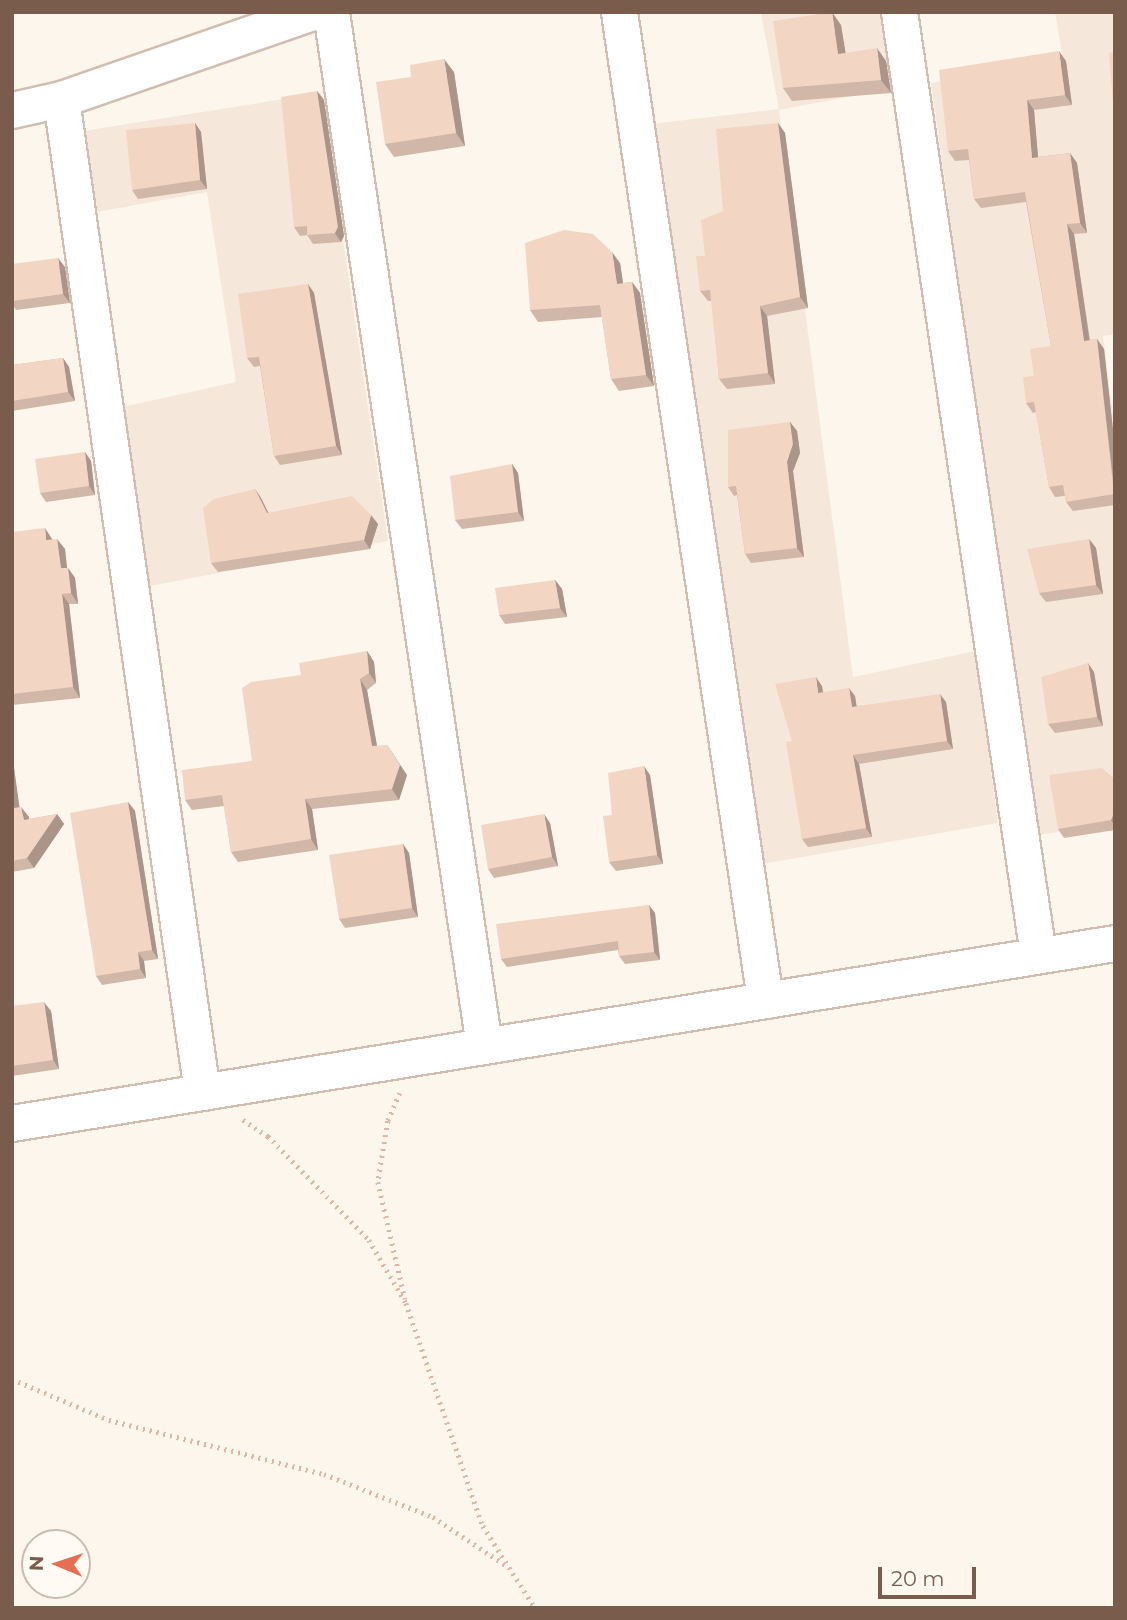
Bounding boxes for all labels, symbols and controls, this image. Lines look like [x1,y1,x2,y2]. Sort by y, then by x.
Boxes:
north arrow [21,1529,91,1599]
scale bar [882,1554,980,1598]
text: N [25,1555,48,1571]
text: 20 m [891,1566,945,1591]

